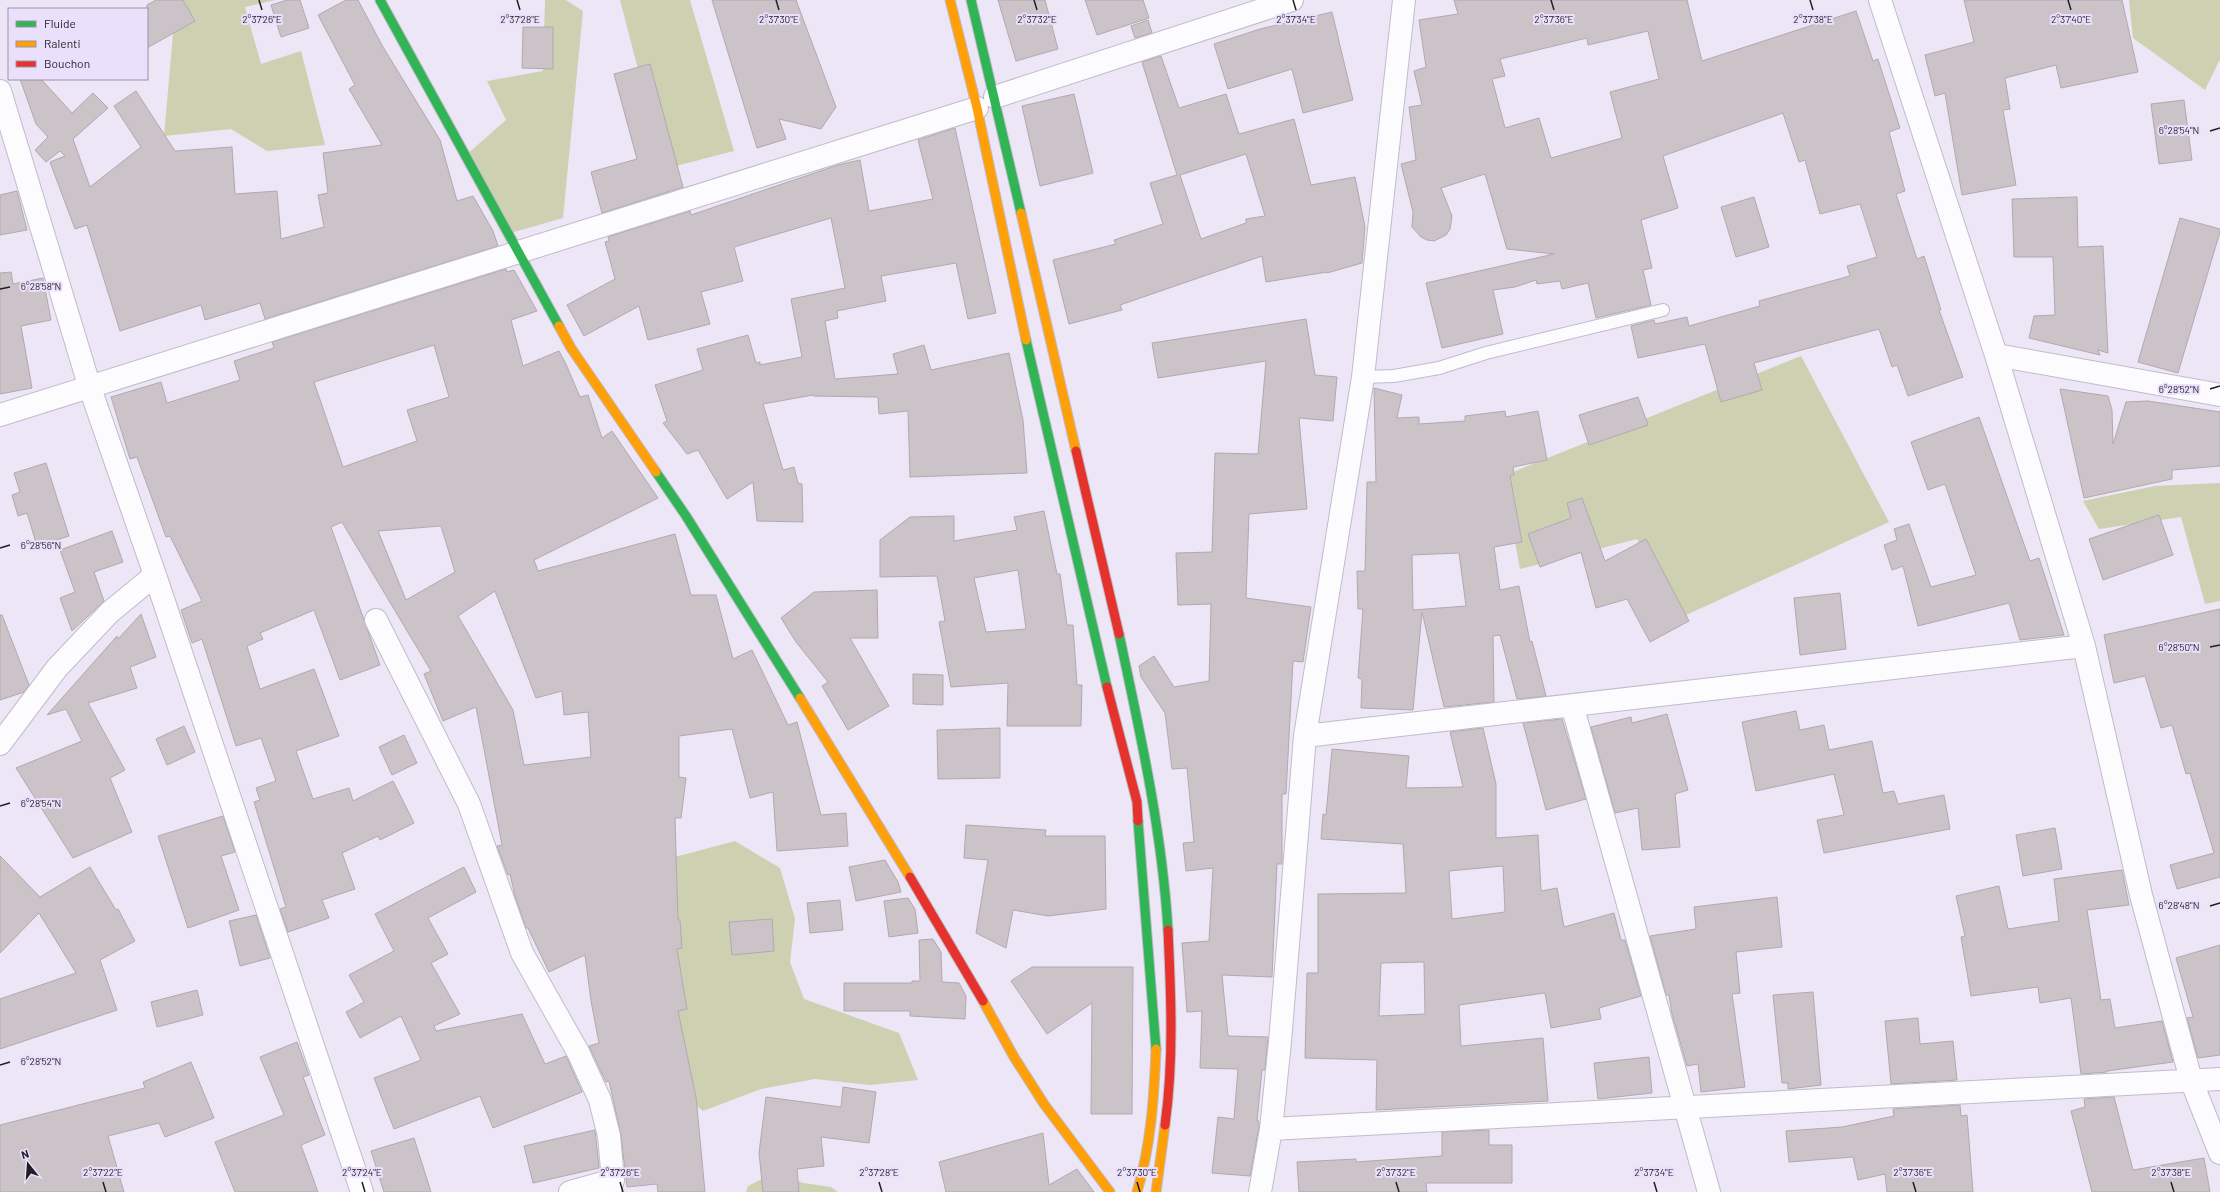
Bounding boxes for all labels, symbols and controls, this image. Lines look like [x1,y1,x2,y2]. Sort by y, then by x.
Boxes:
legend [8,8,148,80]
text: 2°37'26"E [242,13,282,25]
text: 2°37'28"E [500,13,540,25]
text: 2°37'30"E [759,13,799,25]
text: 2°37'32"E [1017,13,1057,25]
text: 2°37'34"E [1276,13,1316,25]
text: 2°37'36"E [1534,13,1574,25]
text: 2°37'38"E [1793,13,1833,25]
text: 2°37'40"E [2051,13,2091,25]
text: Fluide [44,16,76,30]
text: Ralenti [44,36,81,50]
text: Bouchon [44,56,90,70]
text: 6°28'54"N [2159,124,2199,136]
text: 6°28'58"N [21,280,61,292]
text: 6°28'52"N [2159,383,2199,395]
text: 6°28'56"N [21,539,61,551]
text: 6°28'50"N [2158,641,2200,653]
text: 6°28'54"N [21,797,61,809]
text: 6°28'48"N [2159,899,2199,911]
text: 6°28'52"N [21,1055,61,1067]
north arrow [8,1144,48,1184]
text: N [20,1147,30,1161]
text: 2°37'22"E [83,1166,123,1178]
text: 2°37'24"E [342,1166,382,1178]
text: 2°37'26"E [600,1166,640,1178]
text: 2°37'28"E [859,1166,899,1178]
text: 2°37'30"E [1117,1166,1157,1178]
text: 2°37'32"E [1376,1166,1416,1178]
text: 2°37'34"E [1634,1166,1674,1178]
text: 2°37'36"E [1893,1166,1933,1178]
text: 2°37'38"E [2151,1166,2191,1178]

